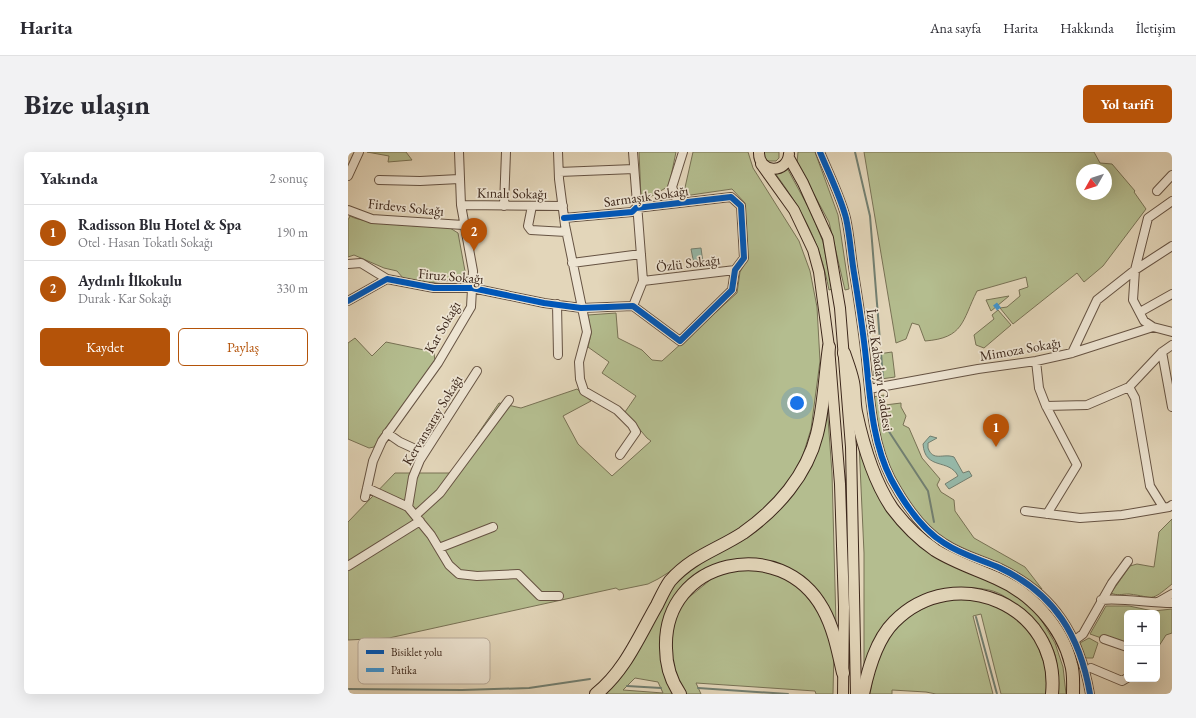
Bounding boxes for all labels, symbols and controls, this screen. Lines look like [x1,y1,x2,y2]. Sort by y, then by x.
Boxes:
text: Harita [20,15,72,40]
text: Ana sayfa [930,19,981,37]
text: Harita [1003,19,1038,37]
text: Hakkında [1060,19,1114,37]
text: İletişim [1136,19,1176,37]
button: Yol tarifi [1083,85,1172,123]
text: Bize ulaşın [24,86,150,122]
north arrow [1076,164,1112,200]
text: Yakında [40,167,98,189]
text: 2 sonuç [270,170,308,187]
street label: Sarmaşık Sokağı [602,181,690,211]
street label: Kınalı Sokağı [477,183,548,203]
street label: Firdevs Sokağı [367,194,445,220]
text: Radisson Blu Hotel & Spa [78,215,241,234]
pin: 2 [461,218,487,251]
text: 1 [50,224,56,241]
text: 190 m [277,224,308,241]
text: Otel · Hasan Tokatlı Sokağı [78,234,213,251]
street label: Özlü Sokağı [655,250,722,276]
street label: Firuz Sokağı [418,264,485,288]
text: Aydınlı İlkokulu [78,271,182,290]
text: 2 [50,280,56,297]
text: 330 m [277,280,308,297]
text: Durak · Kar Sokağı [78,290,171,307]
street label: Kar Sokağı [420,297,464,356]
street label: İzzet Kabadayı Caddesi [862,308,898,433]
button: Kaydet [40,328,170,366]
button: Paylaş [178,328,308,366]
street label: Mimoza Sokağı [978,333,1063,365]
street label: Kervansaray Sokağı [398,371,466,469]
your location [787,393,807,413]
pin: 1 [983,414,1009,447]
map controls [1124,610,1160,682]
button: + [1124,610,1160,646]
legend [358,638,490,684]
text: Bisiklet yolu [391,645,443,659]
button: − [1124,646,1160,682]
text: Patika [391,663,417,677]

